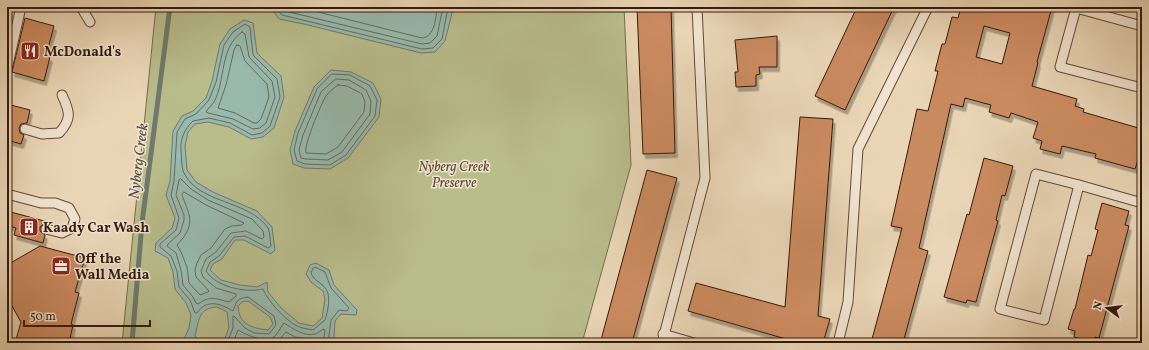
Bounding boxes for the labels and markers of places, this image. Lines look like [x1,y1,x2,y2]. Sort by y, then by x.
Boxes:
restaurant icon: McDonald's [19,40,41,62]
place label: McDonald's [44,43,121,62]
building icon: Kaady Car Wash [18,216,40,238]
place label: Kaady Car Wash [43,219,149,238]
place label: Off the Wall Media [75,250,150,285]
office icon: Off the Wall Media [50,255,72,277]

